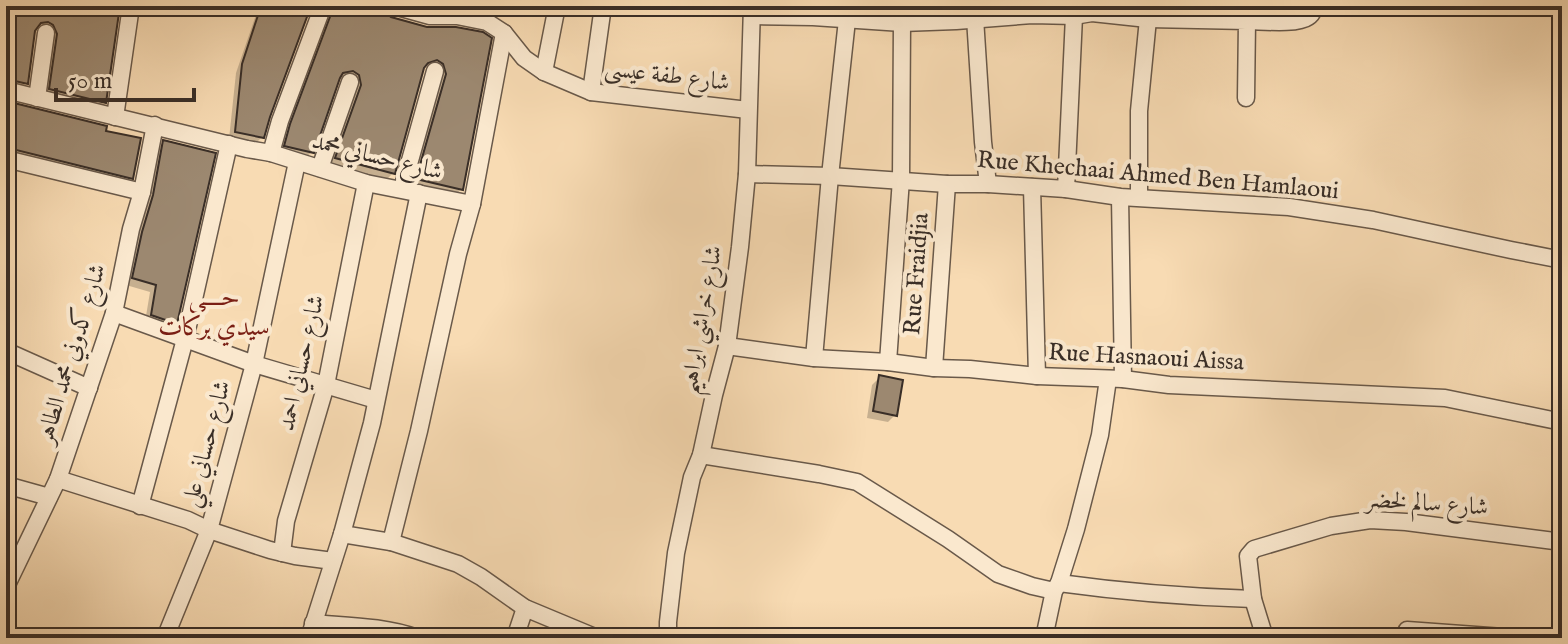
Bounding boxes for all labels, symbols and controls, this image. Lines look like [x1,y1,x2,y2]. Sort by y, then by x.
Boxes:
scale bar [56,52,194,102]
street label: شارع طفة عيسى [602,53,731,102]
text: 50 m [68,66,112,97]
street label: شارع حساني محمد [308,126,445,191]
street label: Rue Khechaai Ahmed Ben Hamlaoui [976,145,1340,207]
street label: Rue Fraidjia [897,211,937,336]
street label: شارع خراشي ابراهيم [674,243,737,398]
street label: شارع كدوني محمد الطاهر [28,260,117,451]
district label: حــــي سيدي بركات [158,281,270,347]
street label: شارع حساني احمد [271,292,336,435]
street label: Rue Hasnaoui Aissa [1047,337,1245,379]
street label: شارع حساني علي [175,377,245,512]
street label: شارع سالم لخضر [1362,484,1489,528]

